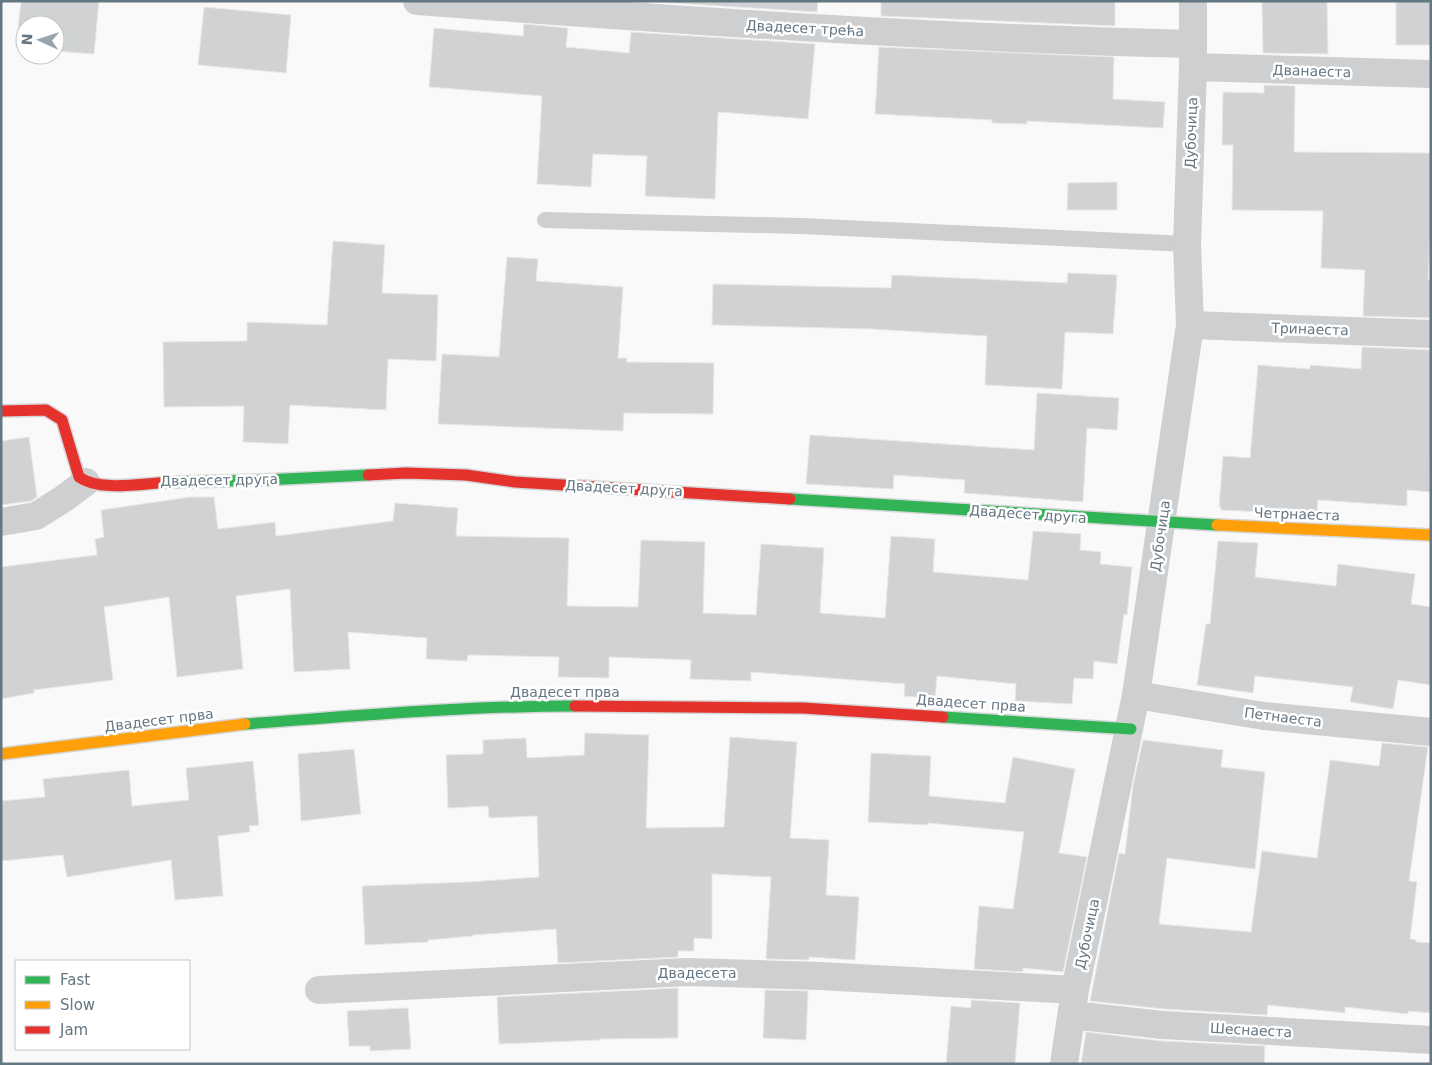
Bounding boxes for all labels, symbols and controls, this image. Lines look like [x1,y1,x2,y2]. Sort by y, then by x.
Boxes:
north arrow [15,15,65,65]
street label: Двадесет трећа [745,17,865,39]
text: N [19,33,35,46]
street label: Дванаеста [1272,62,1352,80]
street label: Дубочица [1182,97,1200,169]
street label: Тринаеста [1270,320,1349,338]
street label: Двадесет друга [160,471,278,489]
street label: Двадесет друга [565,477,683,499]
street label: Дубочица [1147,499,1173,573]
street label: Двадесет друга [969,502,1087,526]
street label: Четрнаеста [1254,505,1340,523]
street label: Двадесет прва [510,684,620,700]
street label: Двадесет прва [916,691,1026,715]
street label: Петнаеста [1243,704,1323,730]
street label: Двадесет прва [104,705,214,735]
street label: Дубочица [1072,897,1102,971]
legend [15,960,190,1050]
street label: Двадесета [657,965,737,981]
text: Fast [60,971,90,989]
text: Slow [60,996,95,1014]
street label: Шеснаеста [1210,1020,1292,1040]
text: Jam [59,1021,88,1039]

